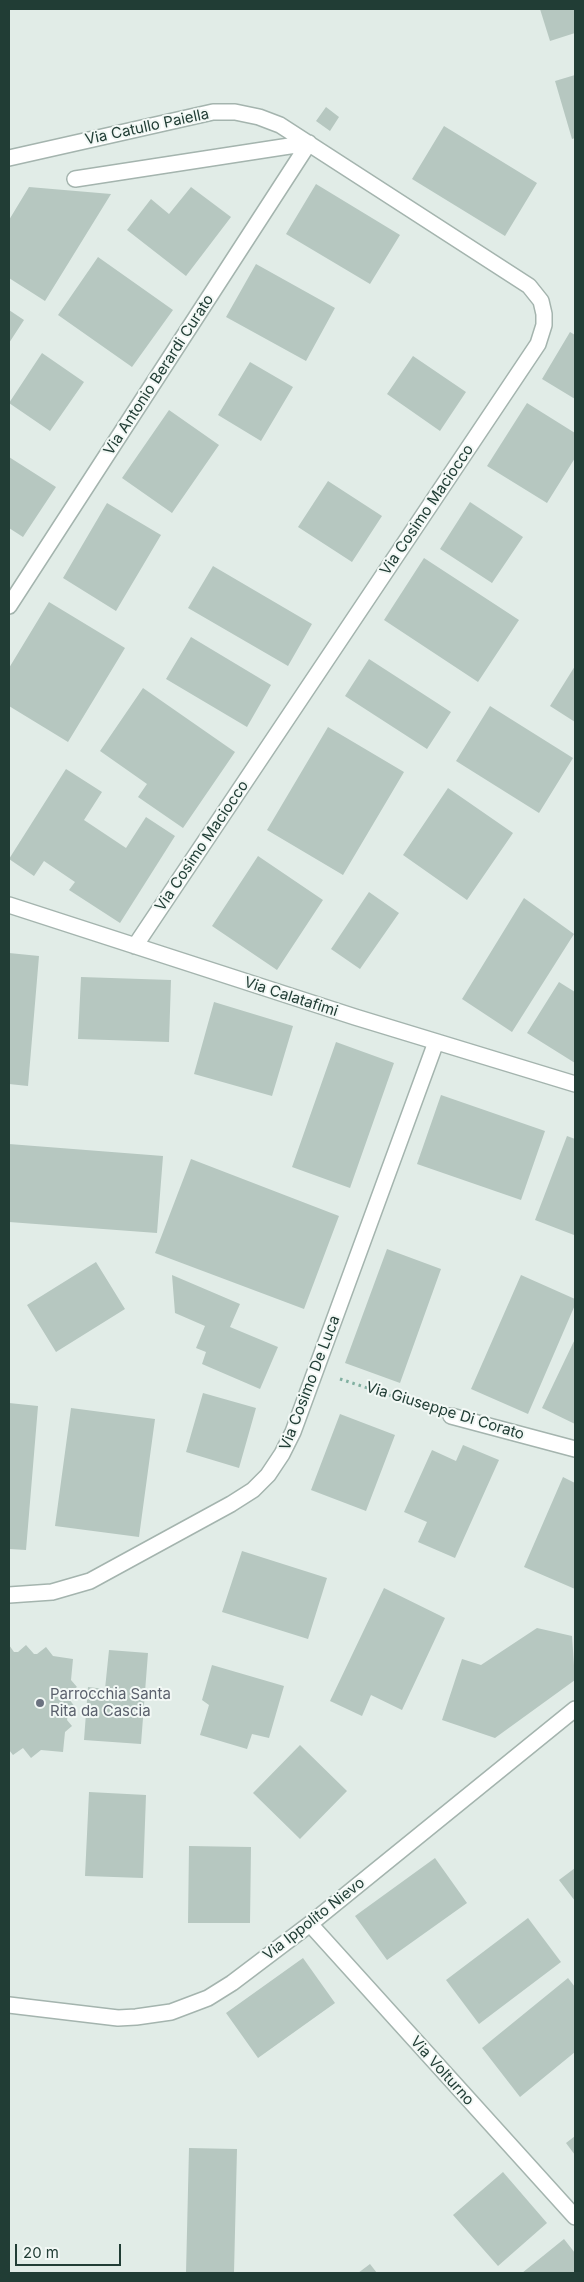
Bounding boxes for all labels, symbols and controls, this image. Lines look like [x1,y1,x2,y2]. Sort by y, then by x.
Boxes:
street label: Via Catullo Paiella [83,105,211,149]
street label: Via Antonio Berardi Curato [100,291,218,459]
street label: Via Cosimo Maciocco [377,441,477,579]
street label: Via Cosimo Maciocco [152,777,252,915]
street label: Via Calatafimi [242,973,340,1021]
street label: Via Cosimo De Luca [276,1313,344,1453]
street label: Via Giuseppe Di Corato [364,1378,526,1444]
place label: Parrocchia Santa Rita da Cascia [50,1685,171,1720]
marker: Parrocchia Santa Rita da Cascia [34,1697,46,1709]
street label: Via Ippolito Nievo [260,1874,368,1964]
street label: Via Volturno [406,2033,478,2109]
scale bar [18,2234,124,2266]
text: 20 m [23,2243,59,2262]

